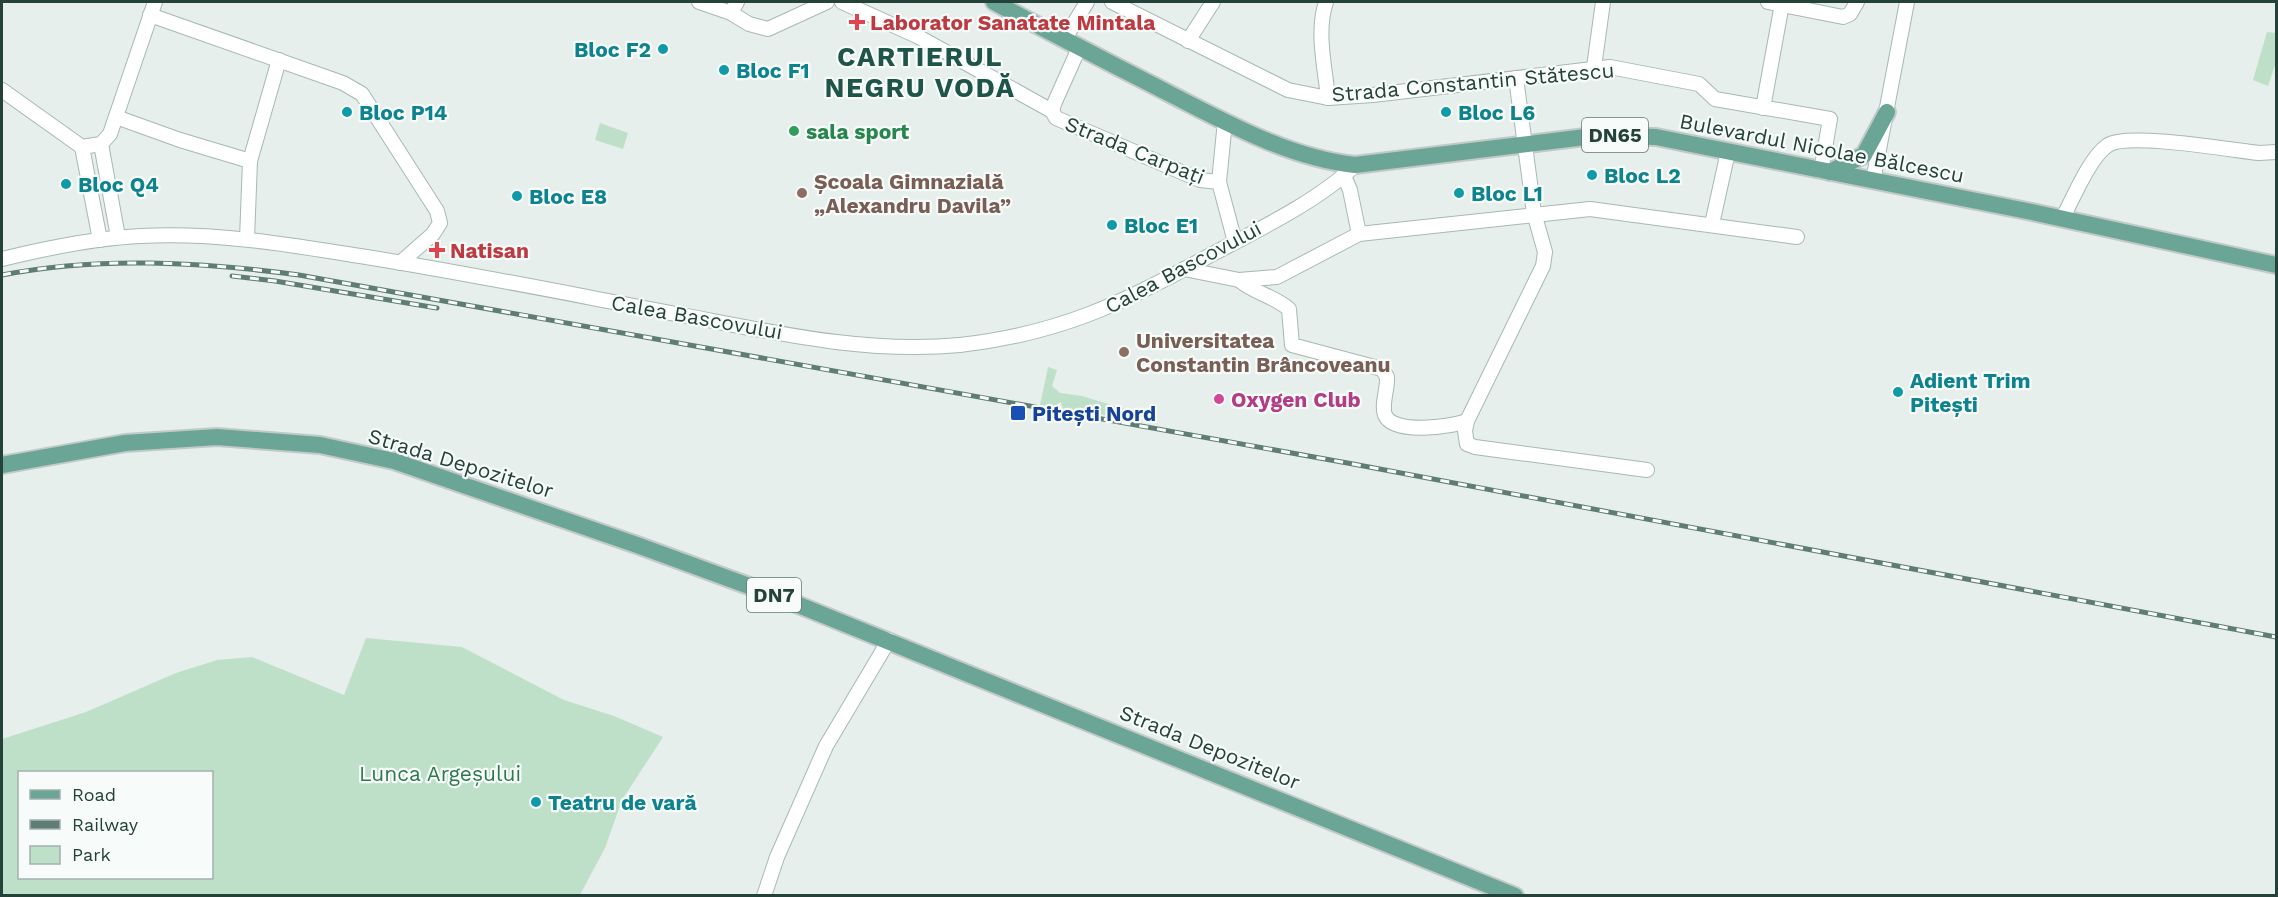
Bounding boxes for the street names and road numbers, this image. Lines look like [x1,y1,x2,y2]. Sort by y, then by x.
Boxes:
street label: Strada Constantin Stătescu [1331,57,1615,107]
street label: Bulevardul Nicolae Bălcescu [1678,108,1966,188]
street label: Strada Carpați [1062,111,1208,189]
road number: DN65 [1582,118,1648,152]
street label: Calea Bascovului [1101,215,1265,319]
street label: Calea Bascovului [610,290,784,344]
street label: Strada Depozitelor [365,423,557,503]
road number: DN7 [747,578,801,612]
street label: Strada Depozitelor [1116,699,1304,795]

